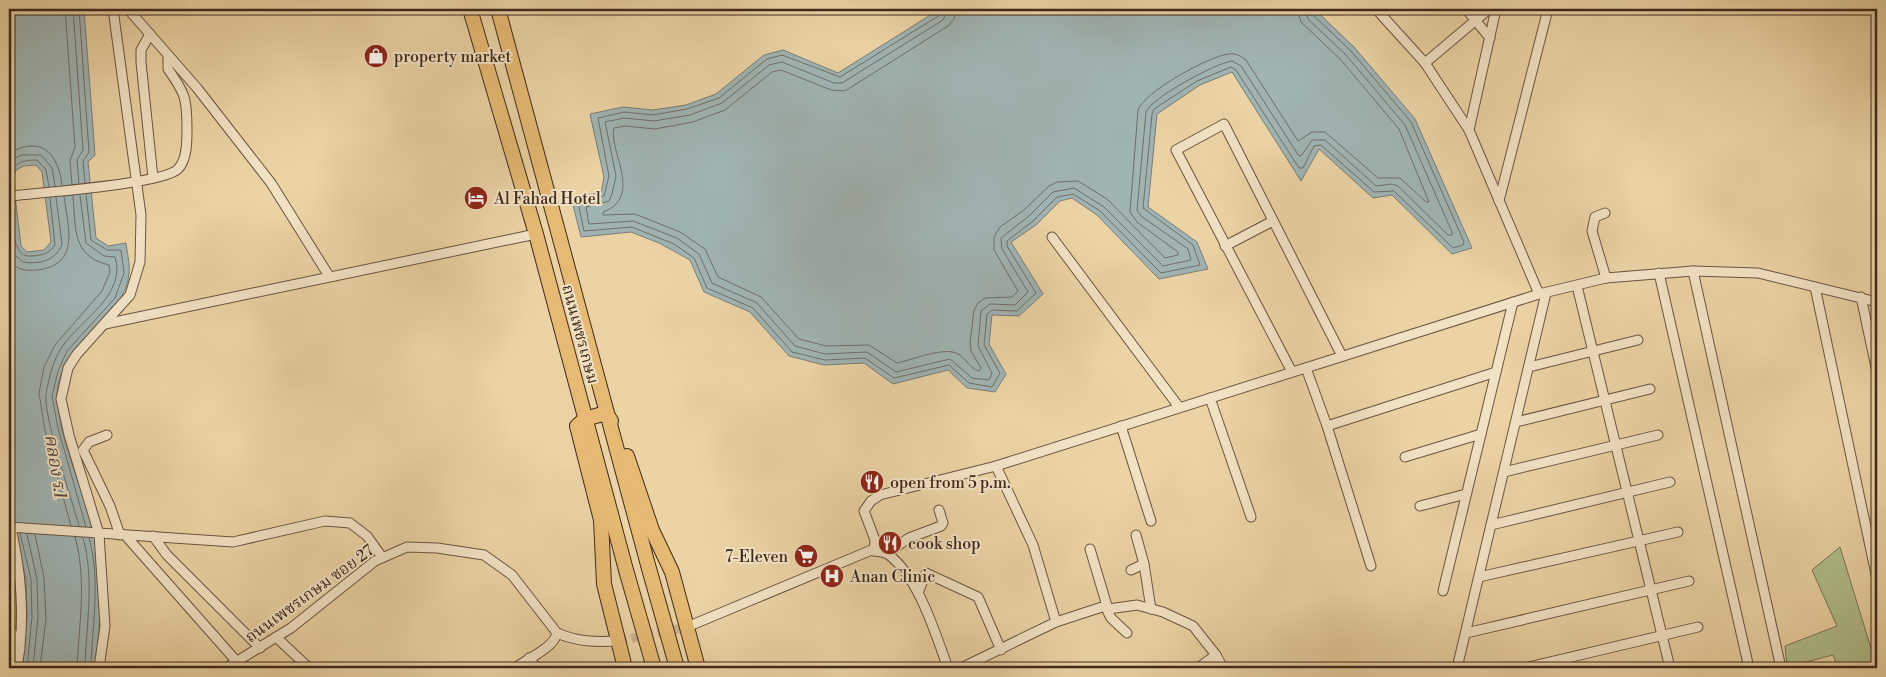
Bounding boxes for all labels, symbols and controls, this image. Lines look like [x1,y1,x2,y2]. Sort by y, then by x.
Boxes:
shop icon: property market [363,43,389,69]
place label: property market [394,47,512,67]
hotel icon: Al Fahad Hotel [463,185,489,211]
place label: Al Fahad Hotel [493,189,601,209]
street label: ถนนเพชรเกษม [557,282,603,386]
water label: คลอง ร.1 [39,433,72,500]
restaurant icon: open from 5 p.m. [859,469,885,495]
place label: open from 5 p.m. [890,473,1011,493]
restaurant icon: cook shop [877,530,903,556]
place label: cook shop [908,534,981,554]
street label: ถนนเพชรเกษม ซอย 27 [241,540,378,647]
supermarket icon: 7-Eleven [793,543,819,569]
place label: 7-Eleven [725,547,788,567]
hospital icon: Anan Clinic [819,563,845,589]
place label: Anan Clinic [849,567,935,587]

